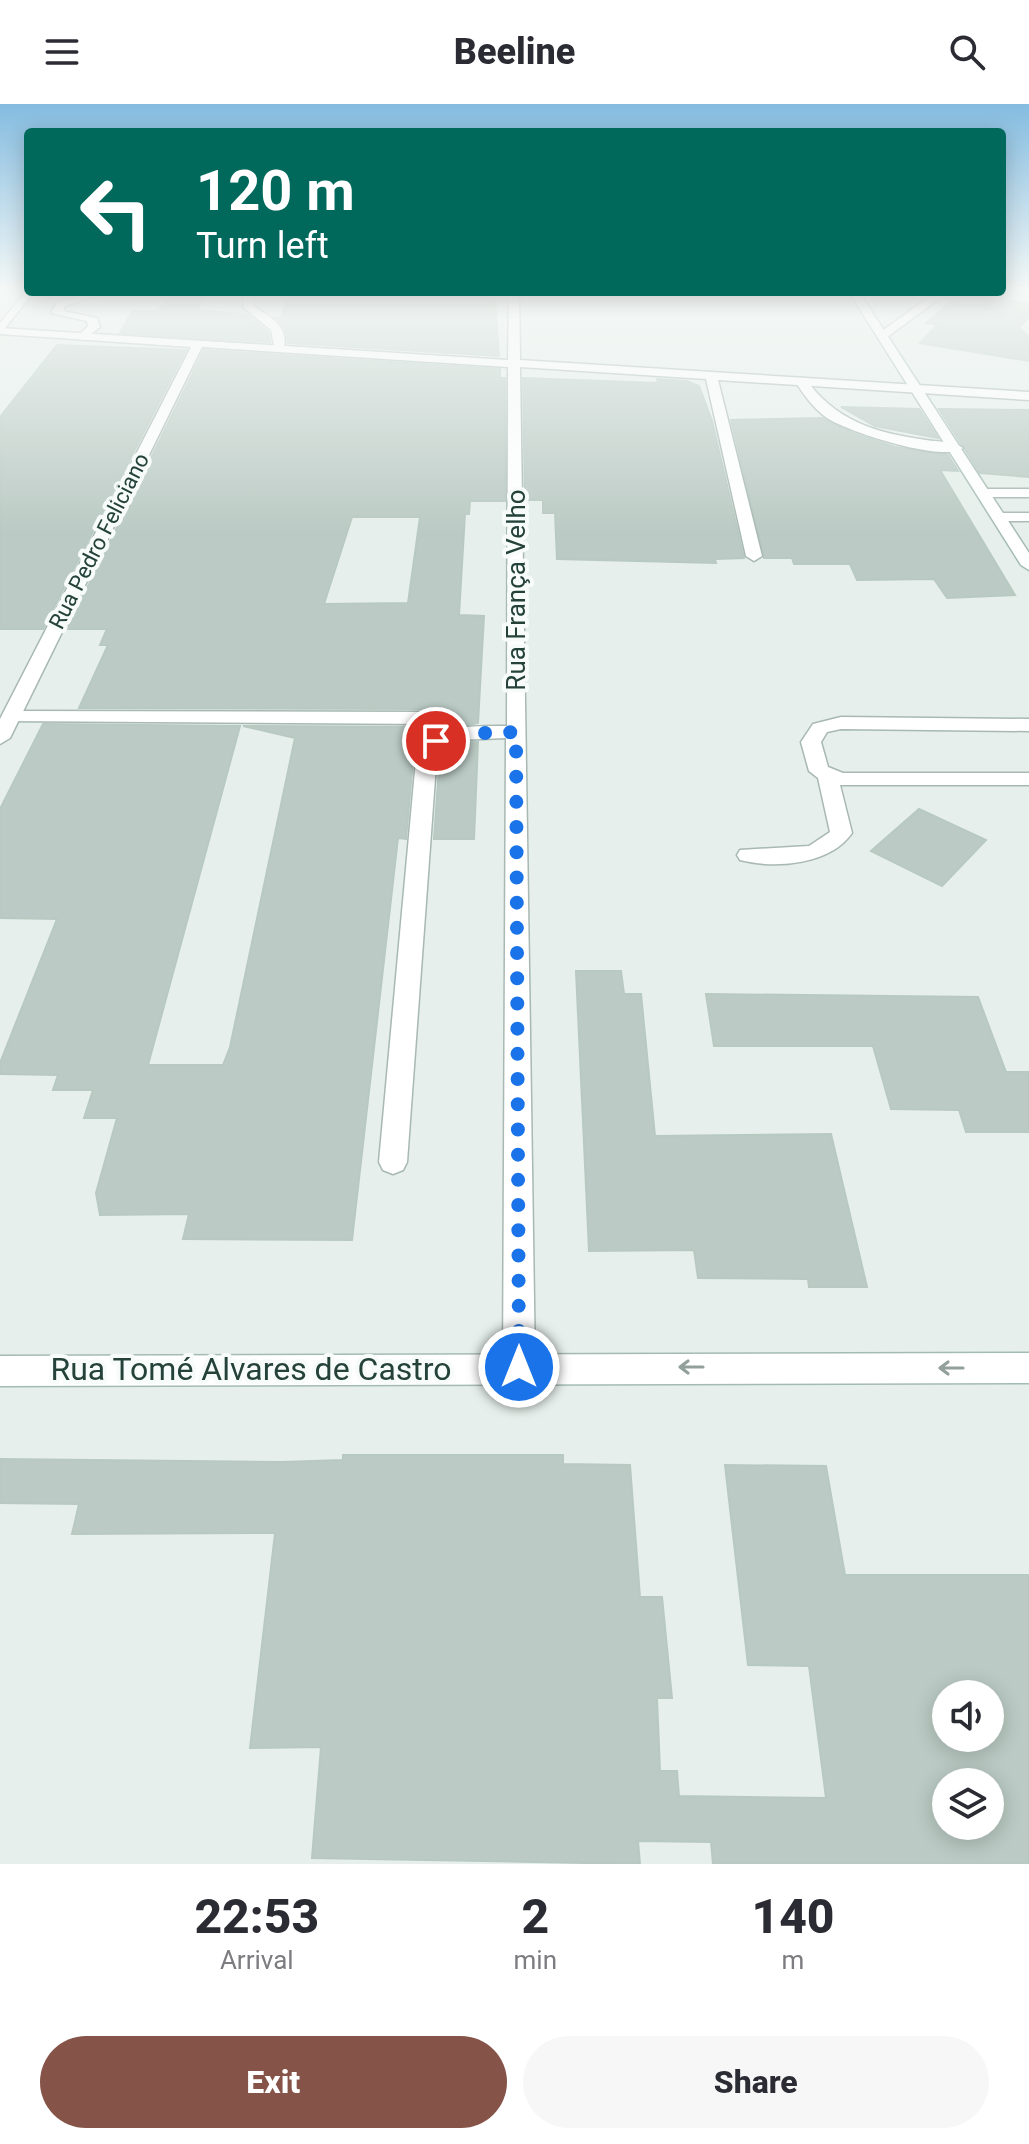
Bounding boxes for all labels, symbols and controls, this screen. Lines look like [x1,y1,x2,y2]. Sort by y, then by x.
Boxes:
icon: menu [40,30,84,74]
icon: search [945,30,989,74]
text: Beeline [454,31,575,73]
text: 120 m [196,158,355,224]
icon: left [64,160,168,264]
text: Turn left [196,225,329,267]
street label: Rua Pedro Feliciano [44,449,154,633]
street label: Rua França Velho [501,489,531,691]
pin [402,707,470,775]
icon: arrive [414,719,458,763]
position arrow [477,1325,561,1409]
street label: Rua Tomé Alvares de Castro [50,1350,452,1388]
one-way arrow [678,1359,705,1375]
one-way arrow [938,1360,965,1376]
map controls [932,1680,1004,1840]
button: sound [932,1680,1004,1752]
button: layers [932,1768,1004,1840]
text: 22:53 [194,1888,319,1945]
text: 2 [521,1888,549,1945]
text: 140 [751,1888,835,1945]
text: Arrival [220,1945,294,1975]
text: min [514,1945,557,1975]
text: m [782,1945,804,1975]
button: Exit [40,2036,507,2128]
button: Share [523,2036,989,2128]

